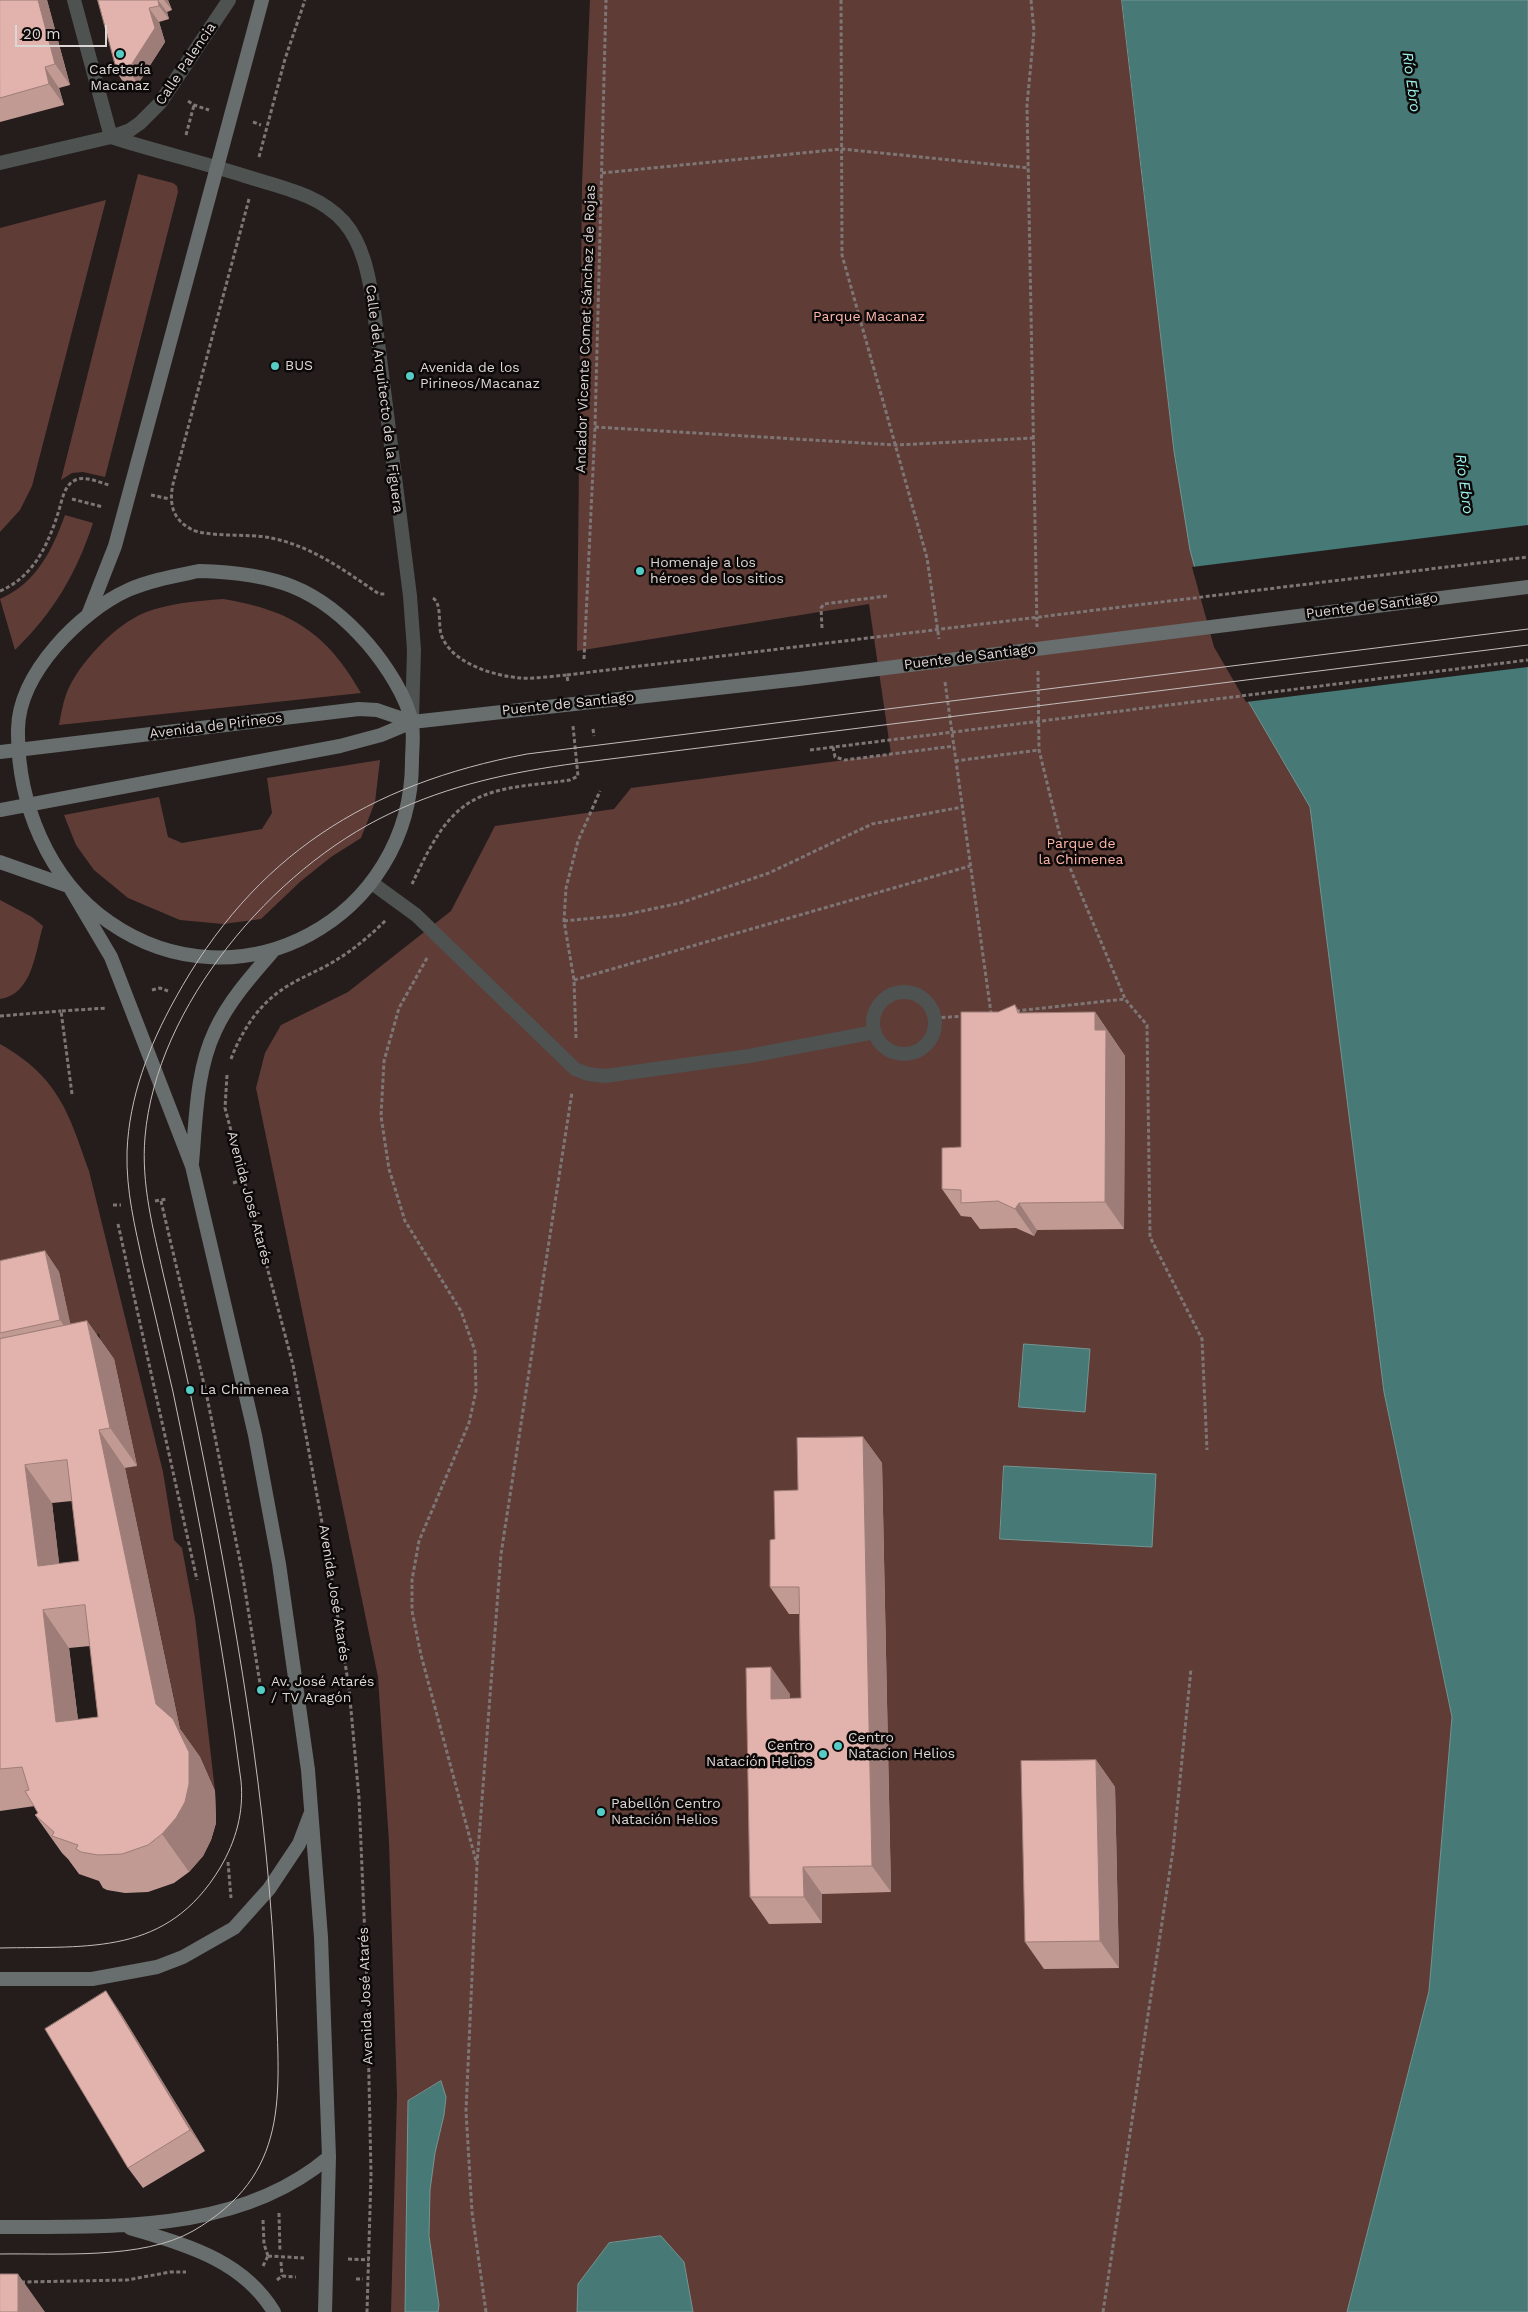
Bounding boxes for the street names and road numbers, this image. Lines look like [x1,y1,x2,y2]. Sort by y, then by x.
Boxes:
street label: Calle Palencia [152,20,220,108]
street label: Andador Vicente Comet Sánchez de Rojas [573,185,599,473]
street label: Calle del Arquitecto de la Figuera [362,284,406,514]
street label: Puente de Santiago [1305,590,1439,622]
street label: Puente de Santiago [903,641,1037,673]
street label: Puente de Santiago [501,689,635,719]
street label: Avenida de Pirineos [149,710,283,742]
street label: Avenida José Atarés [223,1129,275,1267]
street label: Avenida José Atarés [315,1524,353,1662]
street label: Avenida José Atarés [355,1927,377,2065]

